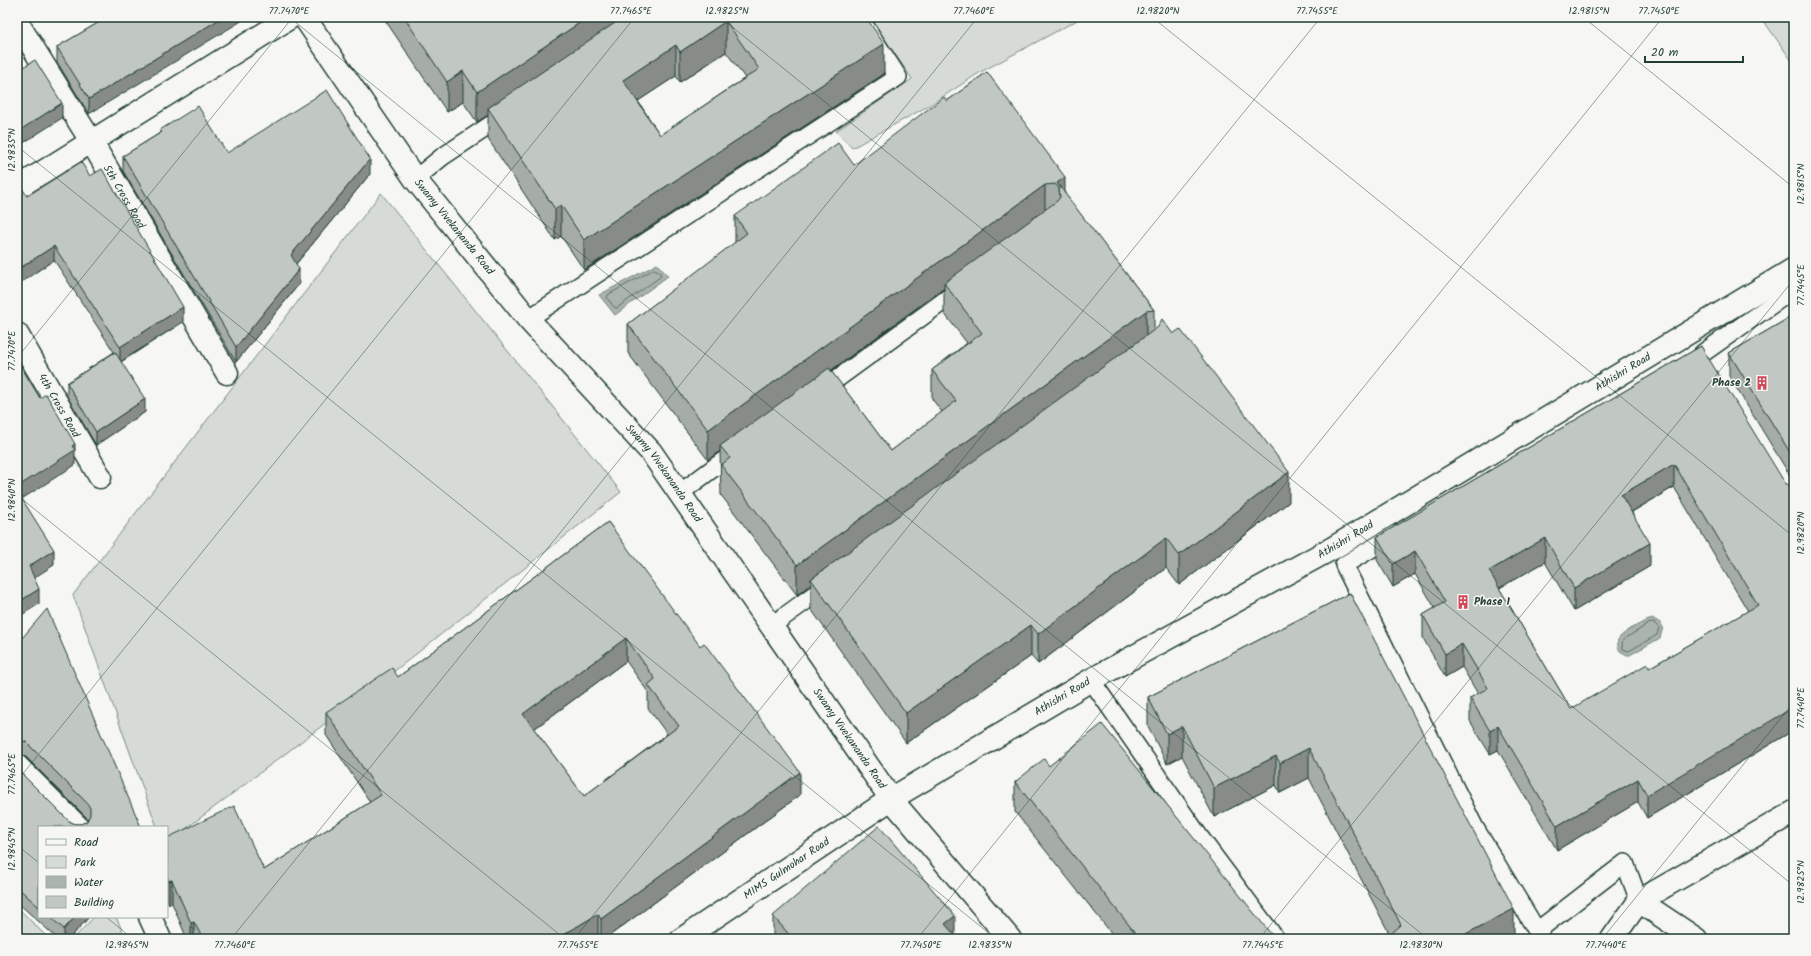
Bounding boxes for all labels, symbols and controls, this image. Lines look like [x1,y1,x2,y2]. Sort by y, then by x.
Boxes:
text: 77.7470°E [269,3,310,19]
text: 77.7465°E [610,3,653,19]
text: 12.9825°N [705,3,749,19]
text: 77.7460°E [953,3,996,19]
text: 12.9820°N [1136,3,1180,19]
text: 77.7455°E [1296,3,1339,19]
text: 12.9815°N [1569,3,1610,19]
text: 77.7450°E [1638,3,1681,19]
scale bar [1645,38,1743,64]
text: 20 m [1651,43,1679,62]
text: 12.9835°N [4,128,20,172]
street label: 5th Cross Road [98,162,150,233]
text: 12.9815°N [1793,163,1809,204]
street label: Swamy Vivekananda Road [409,175,498,279]
text: 77.7445°E [1793,263,1809,306]
text: 77.7470°E [4,330,20,371]
street label: Athishri Road [1592,348,1655,396]
street label: 4th Cross Road [33,370,85,442]
place label: Phase 2 [1712,374,1751,392]
building icon: Phase 2 [1754,375,1770,391]
street label: Swamy Vivekananda Road [621,420,707,527]
text: 12.9840°N [4,478,20,521]
text: 12.9820°N [1793,511,1809,555]
street label: Athishri Road [1314,516,1378,564]
place label: Phase 1 [1474,593,1511,611]
building icon: Phase 1 [1455,594,1471,610]
street label: Athishri Road [1031,673,1094,721]
street label: Swamy Vivekananda Road [808,684,891,793]
text: 77.7440°E [1793,686,1809,729]
text: 77.7465°E [4,752,20,795]
legend [38,826,168,918]
text: 12.9845°N [4,827,20,871]
text: Road [74,833,99,852]
street label: MIMS Gulmohar Road [740,833,834,904]
text: Park [74,853,96,872]
text: 12.9825°N [1793,860,1809,904]
text: Water [74,873,104,892]
text: Building [74,893,114,912]
text: 12.9845°N [105,937,149,953]
text: 77.7460°E [214,937,257,953]
text: 77.7455°E [557,937,600,953]
text: 77.7450°E [900,937,943,953]
text: 12.9835°N [968,937,1012,953]
text: 77.7445°E [1242,937,1285,953]
text: 12.9830°N [1399,937,1443,953]
text: 77.7440°E [1585,937,1628,953]

